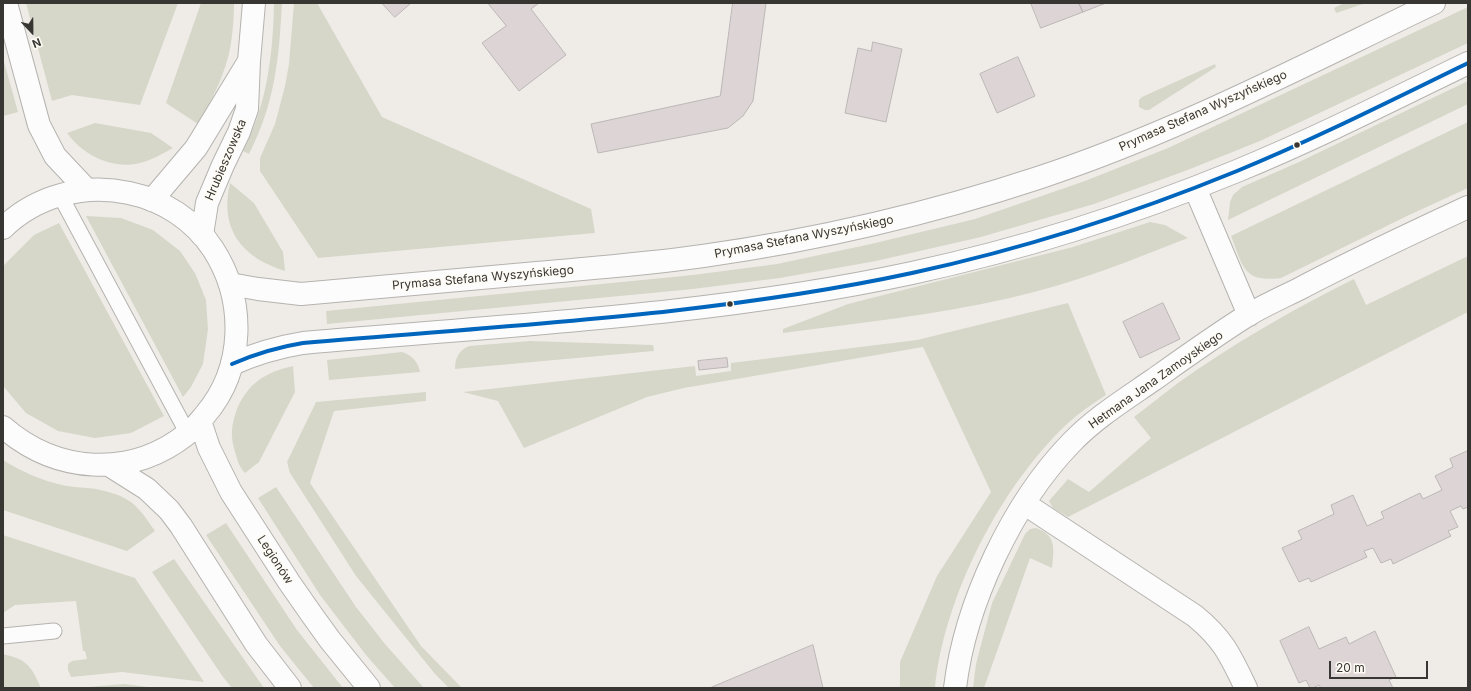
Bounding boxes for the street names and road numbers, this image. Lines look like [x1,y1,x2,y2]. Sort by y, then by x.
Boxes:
street label: Prymasa Stefana Wyszyńskiego [1117,67,1289,155]
street label: Hrubieszowska [202,117,250,203]
street label: Prymasa Stefana Wyszyńskiego [713,213,895,261]
street label: Prymasa Stefana Wyszyńskiego [392,263,574,293]
street label: Hetmana Jana Zamoyskiego [1086,328,1226,432]
street label: Legionów [254,533,296,587]

